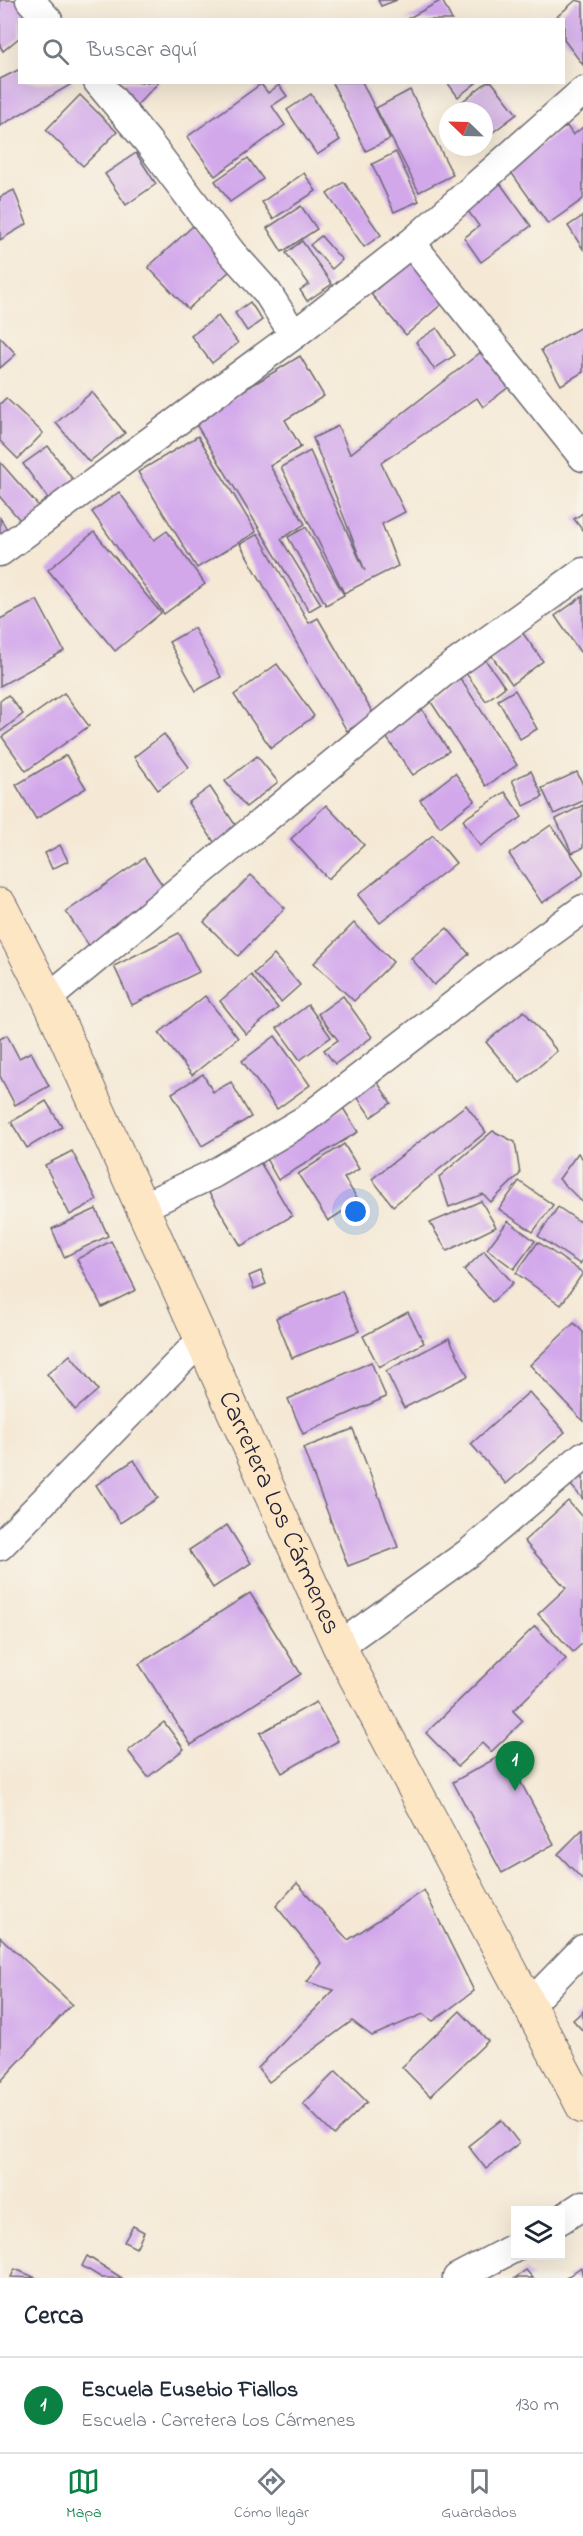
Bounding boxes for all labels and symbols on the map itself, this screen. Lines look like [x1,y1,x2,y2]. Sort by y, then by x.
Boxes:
north arrow [439,102,493,156]
your location [341,1197,370,1226]
street label: Carretera Los Cármenes [208,1385,351,1641]
pin: 1 [496,1742,534,1791]

